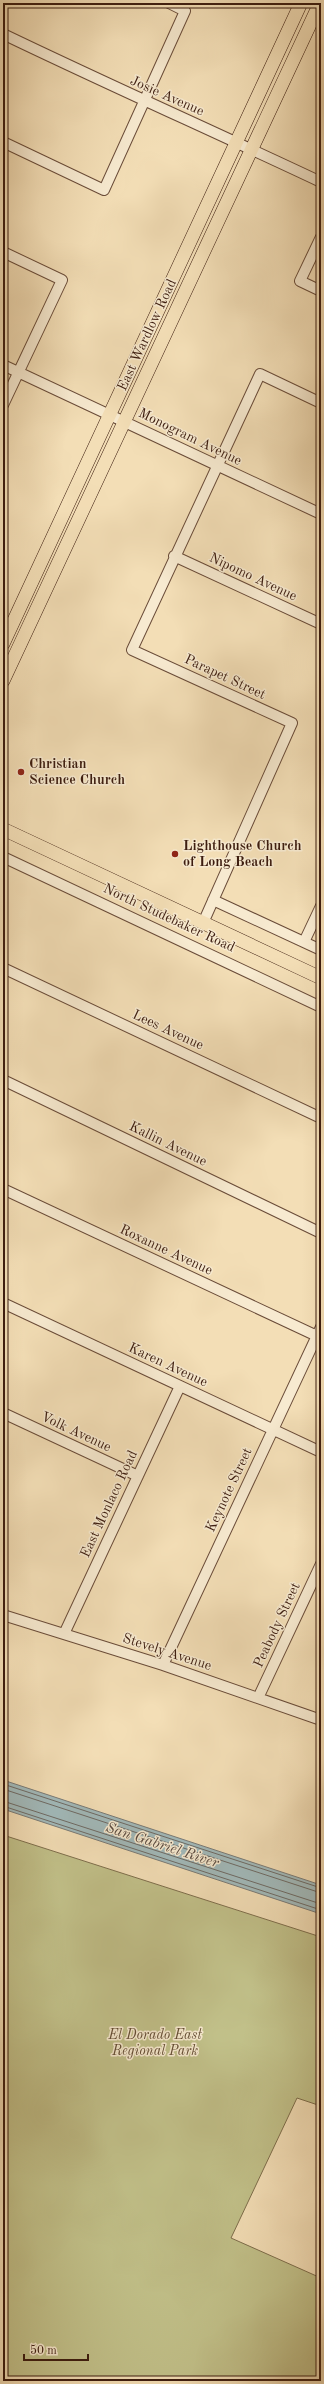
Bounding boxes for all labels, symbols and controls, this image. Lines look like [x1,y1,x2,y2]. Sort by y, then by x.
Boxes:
street label: Josie Avenue [128,74,206,118]
street label: East Wardlow Road [115,277,179,393]
street label: Monogram Avenue [136,406,244,468]
street label: Nipomo Avenue [207,551,299,603]
street label: Parapet Street [182,652,268,702]
place label: Christian Science Church [29,757,125,787]
marker: Christian Science Church [16,767,26,777]
place label: Lighthouse Church of Long Beach [183,839,302,869]
marker: Lighthouse Church of Long Beach [170,849,180,859]
street label: North Studebaker Road [101,881,237,955]
street label: Lees Avenue [130,1007,206,1053]
street label: Kallin Avenue [127,1119,209,1169]
street label: Roxanne Avenue [117,1222,215,1278]
street label: Karen Avenue [126,1341,210,1389]
street label: Volk Avenue [39,1410,113,1454]
street label: Keynote Street [203,1446,255,1534]
street label: East Monlaco Road [78,1448,140,1560]
street label: Peabody Street [251,1580,303,1670]
street label: Stevely Avenue [121,1631,213,1673]
water label: San Gabriel River [104,1821,221,1872]
park label: El Dorado East Regional Park [107,2028,202,2059]
scale bar [24,2336,88,2362]
text: 50 m [30,2344,57,2357]

